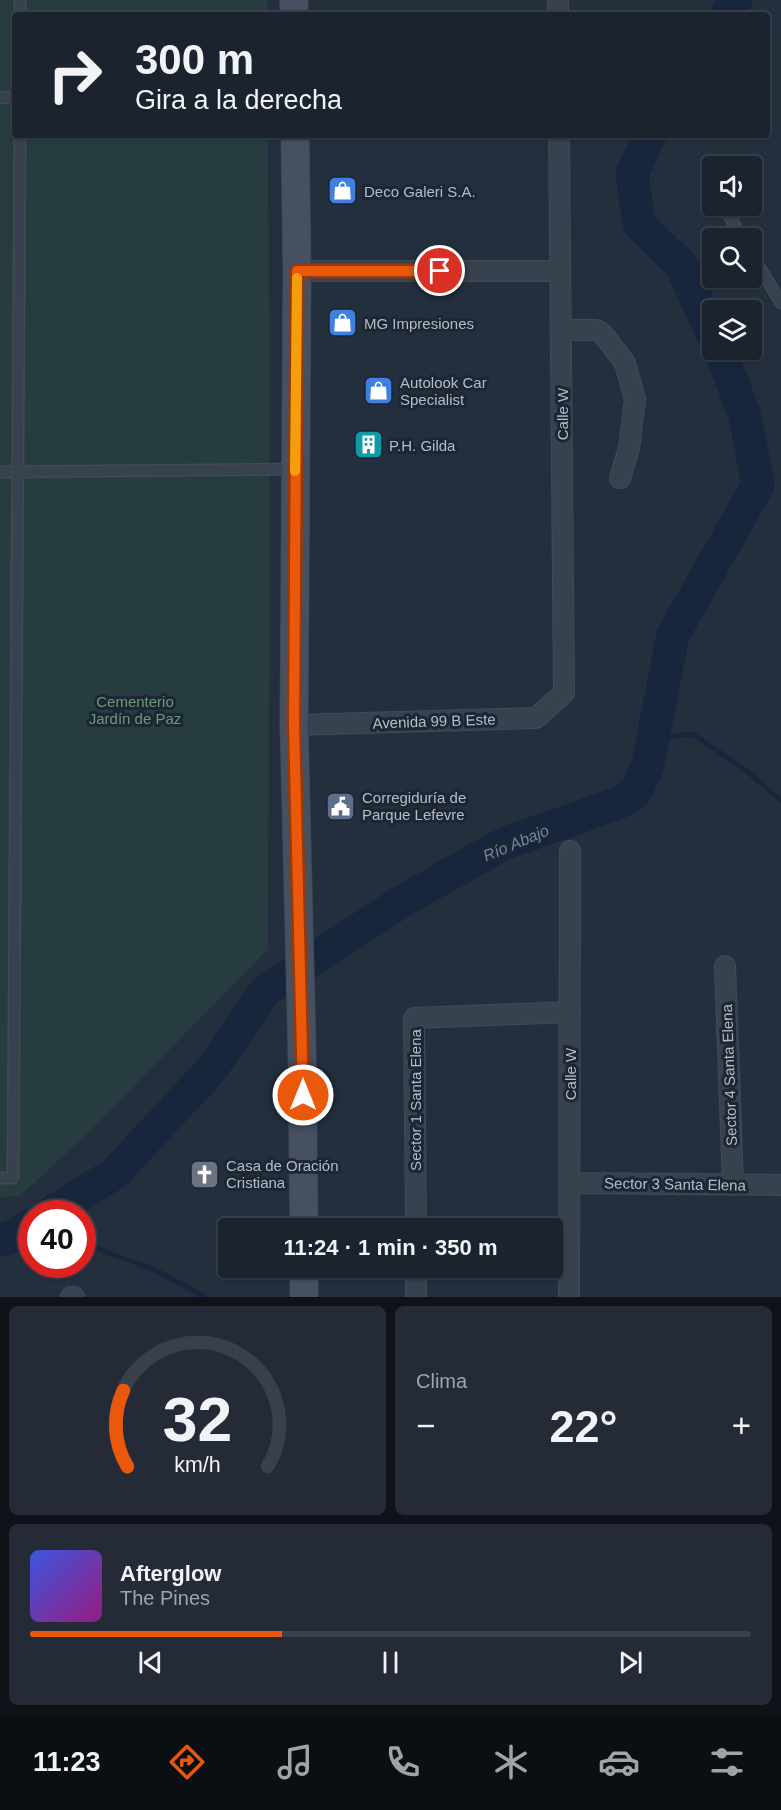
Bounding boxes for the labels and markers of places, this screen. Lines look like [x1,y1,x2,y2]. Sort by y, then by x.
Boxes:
shop icon: Deco Galeri S.A. [327,175,359,207]
place label: Deco Galeri S.A. [364,183,476,200]
pin [414,245,465,296]
shop icon: MG Impresiones [327,307,359,339]
place label: MG Impresiones [364,315,474,332]
place label: Autolook Car Specialist [400,374,487,408]
shop icon: Autolook Car Specialist [363,375,395,407]
building icon: P.H. Gilda [352,429,384,461]
place label: P.H. Gilda [389,437,456,454]
place label: Corregiduría de Parque Lefevre [362,789,466,823]
public building icon: Corregiduría de Parque Lefevre [325,790,357,822]
place label: Casa de Oración Cristiana [226,1157,339,1191]
church icon: Casa de Oración Cristiana [189,1158,221,1190]

